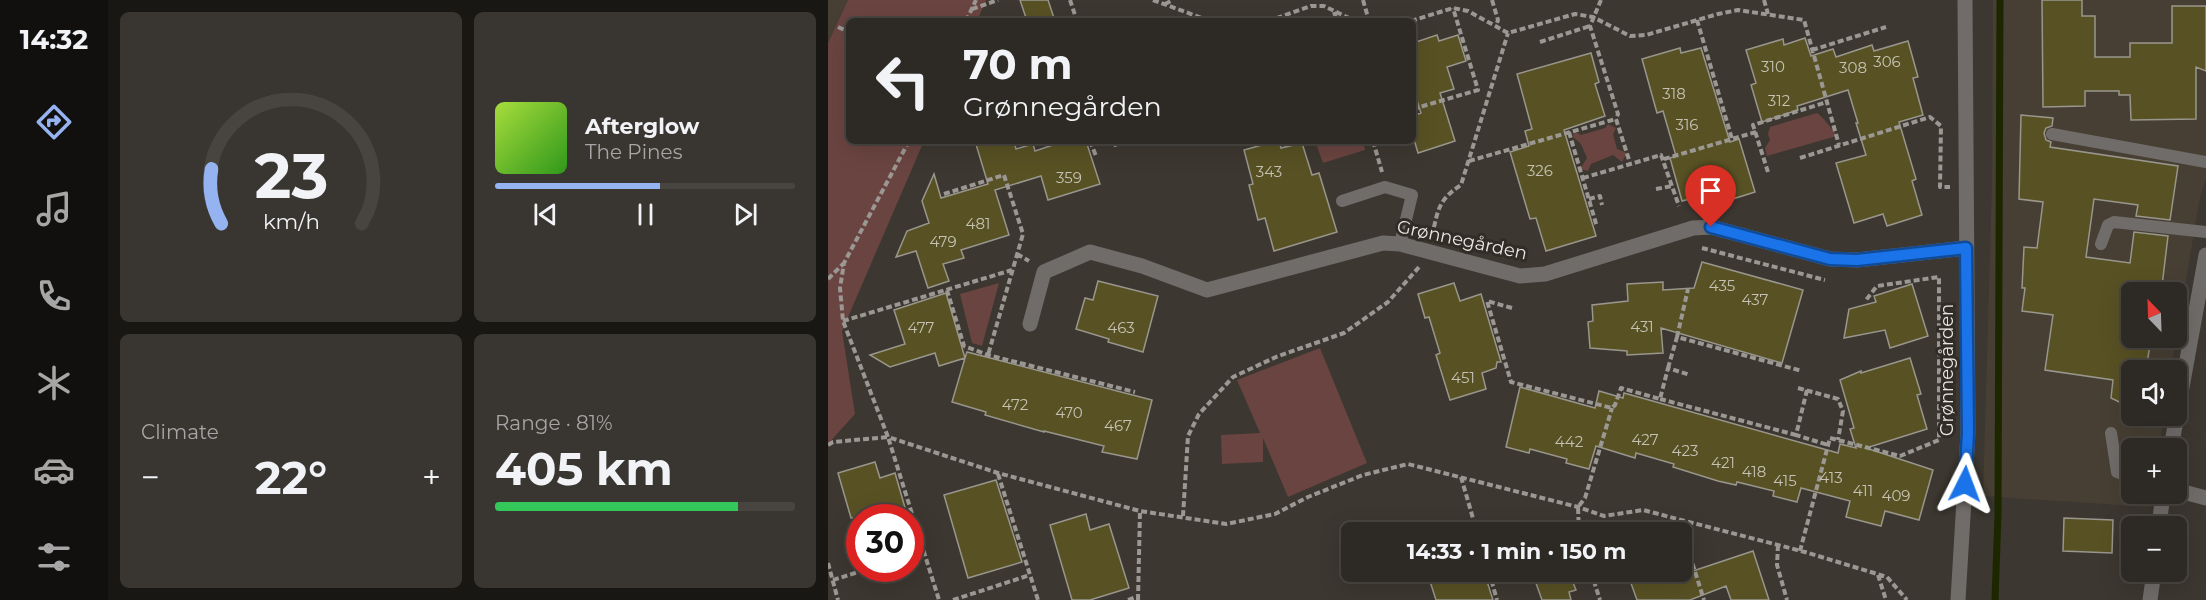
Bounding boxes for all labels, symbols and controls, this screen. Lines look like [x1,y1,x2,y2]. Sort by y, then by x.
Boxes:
text: 14:32 [20,23,88,56]
text: 70 m [963,38,1073,90]
icon: left [864,42,942,120]
house number: 306 [1873,52,1901,71]
house number: 310 [1761,57,1785,76]
house number: 308 [1839,58,1867,77]
house number: 318 [1662,84,1686,103]
text: Grønnegården [963,90,1162,123]
house number: 312 [1768,91,1790,110]
icon: directions [33,101,75,143]
text: Afterglow [585,113,699,140]
house number: 316 [1675,115,1699,134]
text: 23 [254,138,328,214]
text: The Pines [585,140,682,164]
house number: 326 [1527,161,1553,180]
house number: 343 [1256,162,1282,181]
pin [1685,165,1736,227]
house number: 359 [1056,168,1082,187]
icon: arrive [1694,174,1727,207]
icon: music [33,188,75,230]
icon: previous [529,198,562,231]
icon: pause [629,198,662,231]
icon: next [729,198,762,231]
text: km/h [262,208,320,234]
house number: 481 [965,214,991,233]
street label: Grønnegården [1395,215,1529,265]
house number: 479 [929,232,957,251]
icon: phone [33,275,75,317]
house number: 435 [1709,276,1735,295]
north arrow [2121,282,2187,348]
map controls [2121,282,2187,582]
house number: 437 [1742,290,1769,309]
street label: Grønnegården [1936,304,1958,436]
house number: 431 [1630,317,1654,336]
house number: 477 [908,318,935,337]
house number: 463 [1107,318,1135,337]
button: sound [2121,360,2187,426]
icon: climate [33,362,75,404]
house number: 451 [1451,368,1475,387]
house number: 472 [1002,395,1028,414]
house number: 470 [1055,403,1083,422]
text: Range · 81% [495,411,613,435]
house number: 467 [1104,416,1132,435]
text: Climate [141,420,219,444]
house number: 427 [1631,430,1659,449]
house number: 442 [1555,432,1583,451]
button: + [2121,438,2187,504]
text: 405 km [495,441,673,496]
house number: 423 [1672,441,1698,460]
icon: car [33,449,75,491]
text: 22° [255,450,327,505]
position arrow [1933,452,1997,516]
house number: 421 [1711,453,1735,472]
text: − [141,457,160,497]
text: + [422,457,441,497]
house number: 418 [1742,462,1766,481]
house number: 413 [1819,468,1843,487]
house number: 415 [1773,471,1797,490]
house number: 411 [1853,481,1873,500]
house number: 409 [1882,486,1910,505]
speed limit sign: 30 [846,504,924,582]
button: − [2121,516,2187,582]
icon: filters [33,536,75,578]
text: 14:33 · 1 min · 150 m [1407,538,1626,565]

